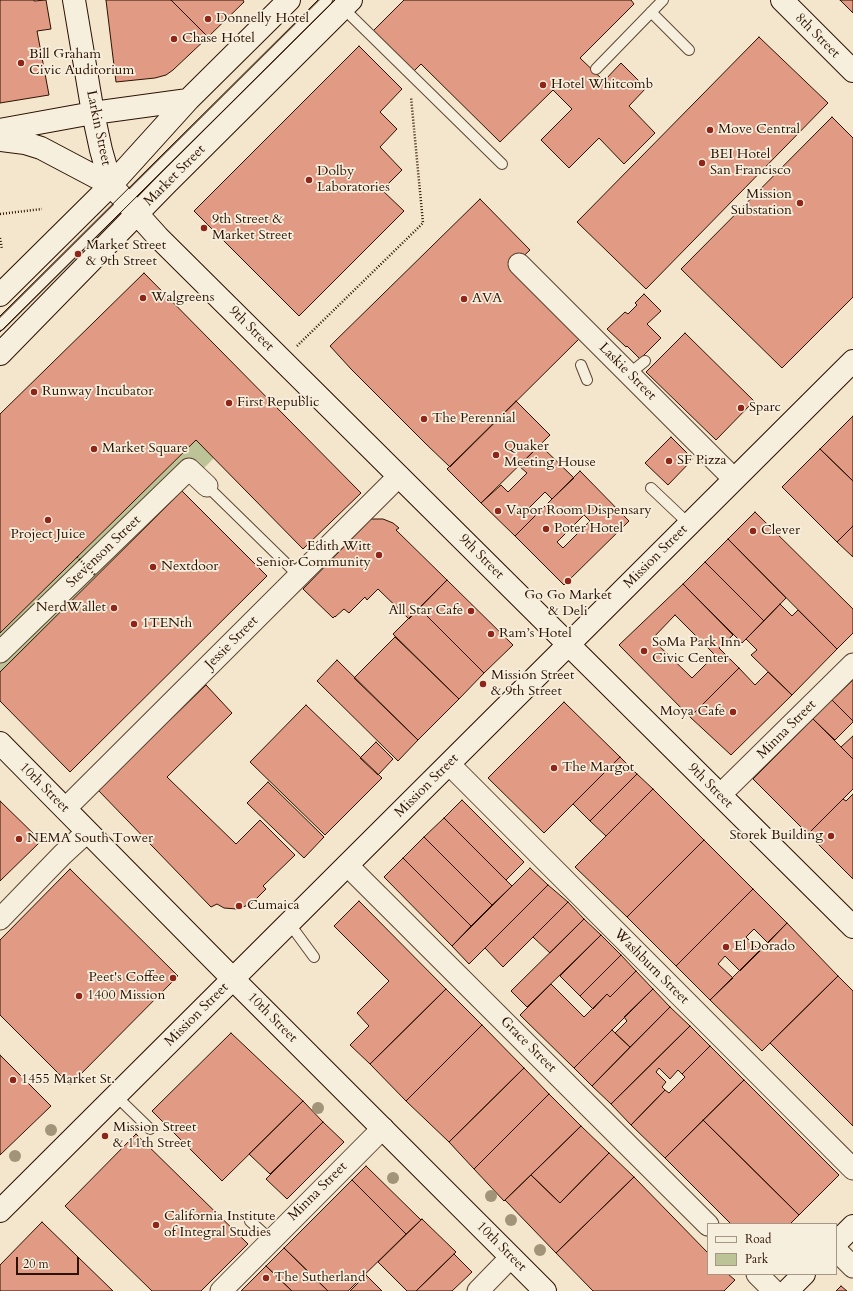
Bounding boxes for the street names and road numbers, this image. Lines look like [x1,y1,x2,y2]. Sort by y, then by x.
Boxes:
street label: 8th Street [791,10,843,62]
street label: Larkin Street [82,89,114,167]
street label: Market Street [141,142,209,210]
street label: 9th Street [225,303,277,355]
street label: Laskie Street [595,340,659,404]
street label: Stevenson Street [63,512,145,592]
street label: Mission Street [621,522,691,592]
street label: 9th Street [455,531,507,583]
street label: Jessie Street [202,613,262,673]
street label: Minna Street [754,697,820,763]
street label: Mission Street [392,751,462,821]
street label: 10th Street [15,759,73,817]
street label: 9th Street [684,760,736,812]
street label: Washburn Street [610,926,692,1008]
street label: Mission Street [162,980,232,1050]
street label: 10th Street [243,989,301,1047]
street label: Grace Street [496,1013,560,1077]
street label: Minna Street [285,1159,351,1225]
street label: 10th Street [472,1218,530,1276]

